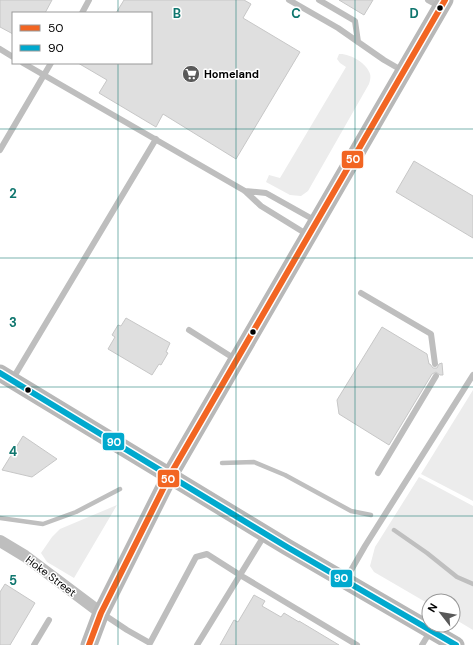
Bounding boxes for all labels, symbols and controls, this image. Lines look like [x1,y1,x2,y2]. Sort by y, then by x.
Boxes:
unlabelled marker [435,3,445,13]
text: B [173,5,181,22]
text: C [291,5,301,22]
text: D [409,5,419,22]
legend [12,12,152,64]
text: 50 [48,20,64,36]
text: 90 [48,40,64,56]
supermarket icon: Homeland [181,64,201,84]
place label: Homeland [204,67,259,81]
line badge: 50 [341,150,364,169]
text: 50 [346,152,361,166]
text: 2 [9,185,17,202]
text: 3 [9,314,17,331]
unlabelled marker [248,327,258,337]
unlabelled marker [23,385,33,395]
line badge: 90 [102,432,125,451]
text: 90 [107,435,122,449]
text: 4 [9,443,17,460]
line badge: 50 [157,469,180,488]
text: 50 [161,472,176,486]
street label: Hoke Street [23,553,79,599]
line badge: 90 [330,569,353,588]
text: 90 [334,571,349,585]
text: 5 [9,572,17,589]
north arrow [421,593,461,633]
text: N [424,601,440,615]

